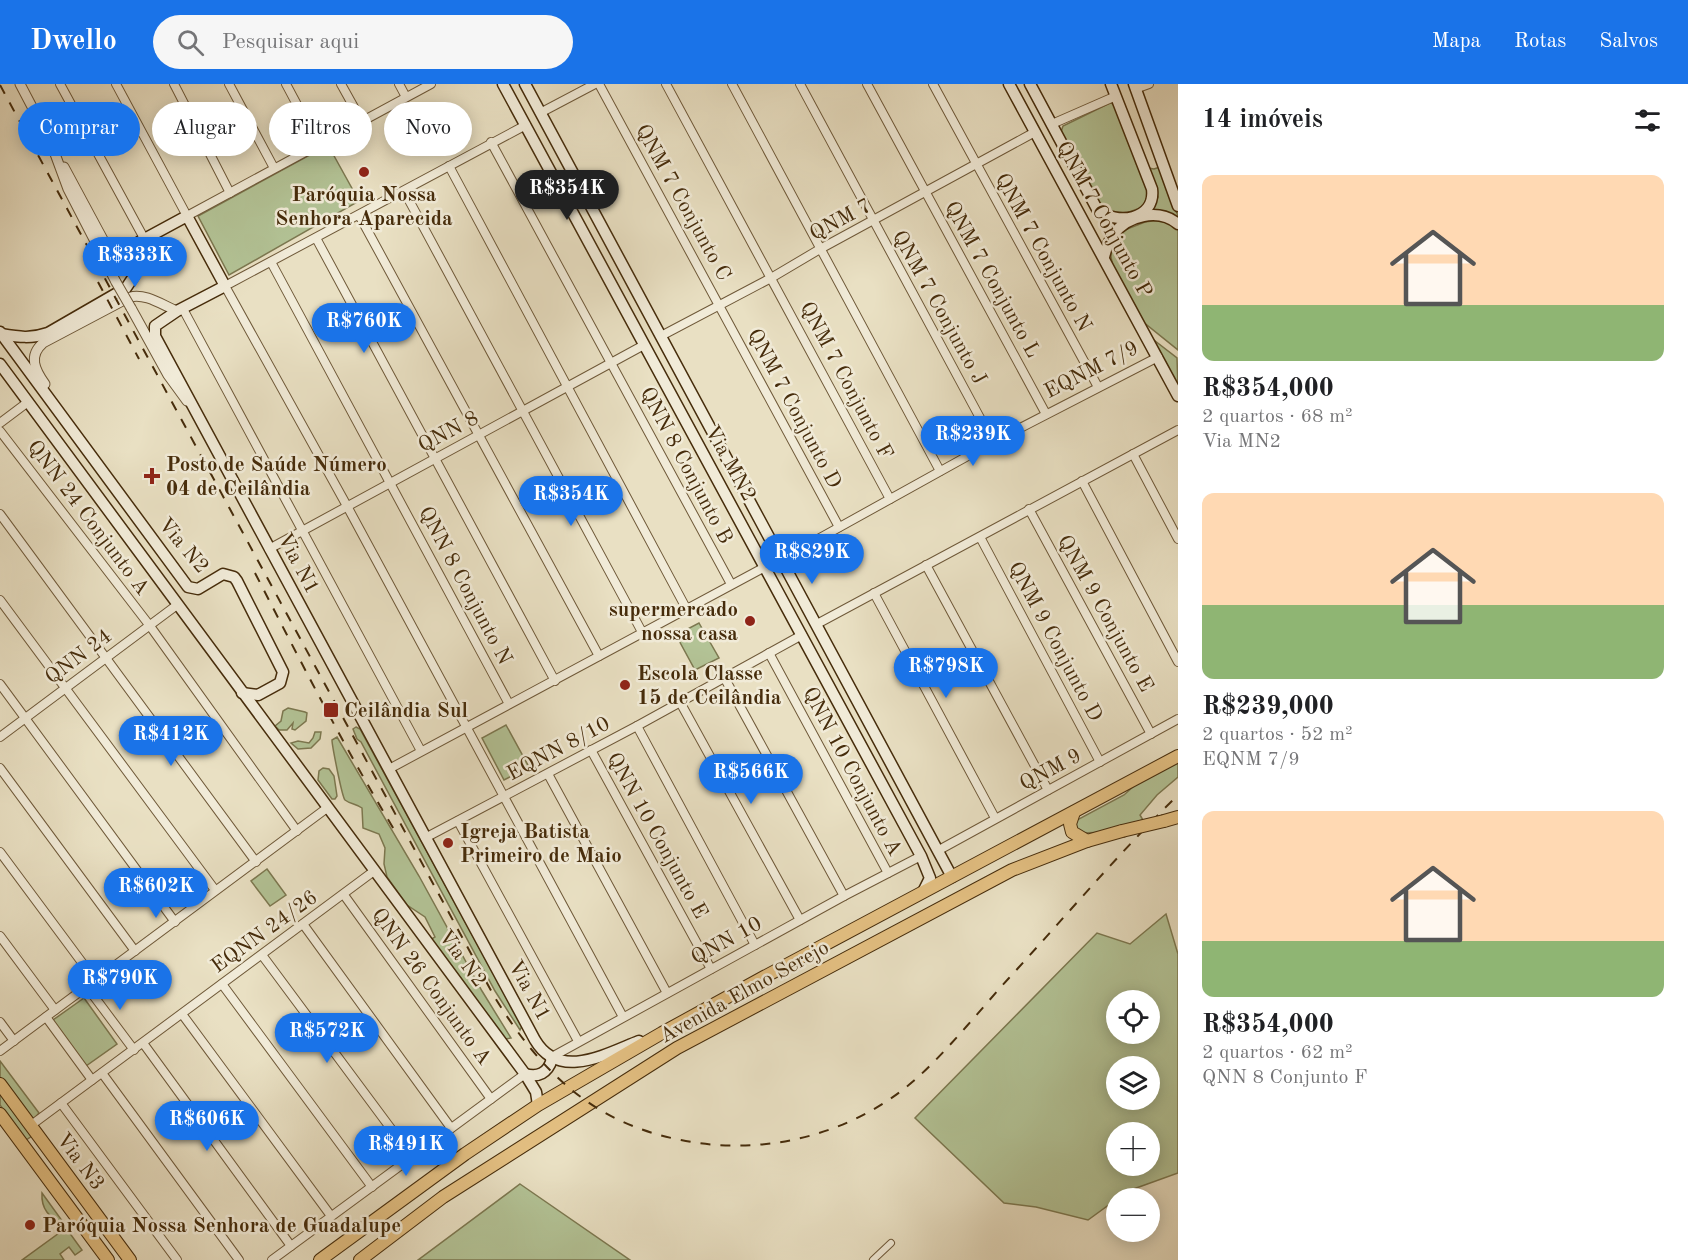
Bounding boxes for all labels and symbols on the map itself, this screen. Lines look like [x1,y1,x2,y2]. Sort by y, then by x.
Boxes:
street label: QNM 7 Conjunto C [631,121,734,284]
street label: QNM 7 Conjunto P [1052,138,1155,302]
marker: Paróquia Nossa Senhora Aparecida [357,165,371,179]
pin: R$354K [518,170,616,221]
street label: QNM 7 Conjunto N [991,170,1095,335]
place label: Paróquia Nossa Senhora Aparecida [275,185,453,230]
street label: QNM 7 [806,195,875,245]
street label: QNM 7 Conjunto L [940,198,1043,361]
street label: QNM 7 Conjunto J [888,227,990,388]
pin: R$333K [86,237,184,288]
street label: QNM 7 Conjunto F [795,298,896,463]
pin: R$760K [315,303,413,354]
street label: QNM 7 Conjunto D [743,325,845,492]
street label: EQNM 7/9 [1041,338,1142,403]
street label: QNN 8 Conjunto B [636,384,736,548]
street label: QNN 8 [415,408,482,457]
pin: R$239K [924,416,1022,467]
street label: Via MN2 [700,422,759,505]
street label: QNN 24 Conjunto A [23,437,153,599]
place label: Posto de Saúde Número 04 de Ceilândia [166,455,387,500]
marker: Posto de Saúde Número 04 de Ceilândia [143,467,161,485]
pin: R$354K [522,476,620,527]
street label: QNN 8 Conjunto N [414,503,515,668]
street label: Via N2 [154,514,212,578]
street label: Via N1 [273,530,322,598]
street label: QNM 9 Conjunto E [1053,532,1156,696]
pin: R$829K [763,534,861,585]
street label: QNM 9 Conjunto D [1004,558,1106,725]
place label: supermercado nossa casa [609,600,738,645]
marker: supermercado nossa casa [743,614,757,628]
street label: QNN 24 [42,626,116,689]
pin: R$798K [897,648,995,699]
place label: Escola Classe 15 de Ceilândia [637,664,782,709]
marker: Escola Classe 15 de Ceilândia [618,678,632,692]
street label: QNN 10 Conjunto A [798,684,905,860]
marker: Ceilândia Sul [322,701,340,719]
place label: Ceilândia Sul [344,701,468,722]
street label: EQNN 8/10 [504,713,614,785]
pin: R$412K [122,716,220,767]
street label: QNM 9 [1016,745,1085,795]
street label: QNN 10 Conjunto E [602,749,711,922]
pin: R$566K [702,754,800,805]
place label: Igreja Batista Primeiro de Maio [460,822,622,867]
marker: Igreja Batista Primeiro de Maio [441,836,455,850]
pin: R$602K [107,868,205,919]
street label: EQNN 24/26 [208,887,322,978]
street label: QNN 26 Conjunto A [367,905,495,1069]
street label: QNN 10 [688,913,766,969]
street label: Via N2 [434,926,490,991]
street label: Avenida Elmo Serejo [657,937,833,1048]
street label: Via N1 [504,957,554,1024]
pin: R$790K [71,960,169,1011]
pin: R$572K [278,1013,376,1064]
pin: R$606K [158,1101,256,1152]
pin: R$491K [357,1126,455,1177]
street label: Via N3 [52,1129,108,1194]
place label: Paróquia Nossa Senhora de Guadalupe [42,1216,401,1237]
marker: Paróquia Nossa Senhora de Guadalupe [23,1218,37,1232]

